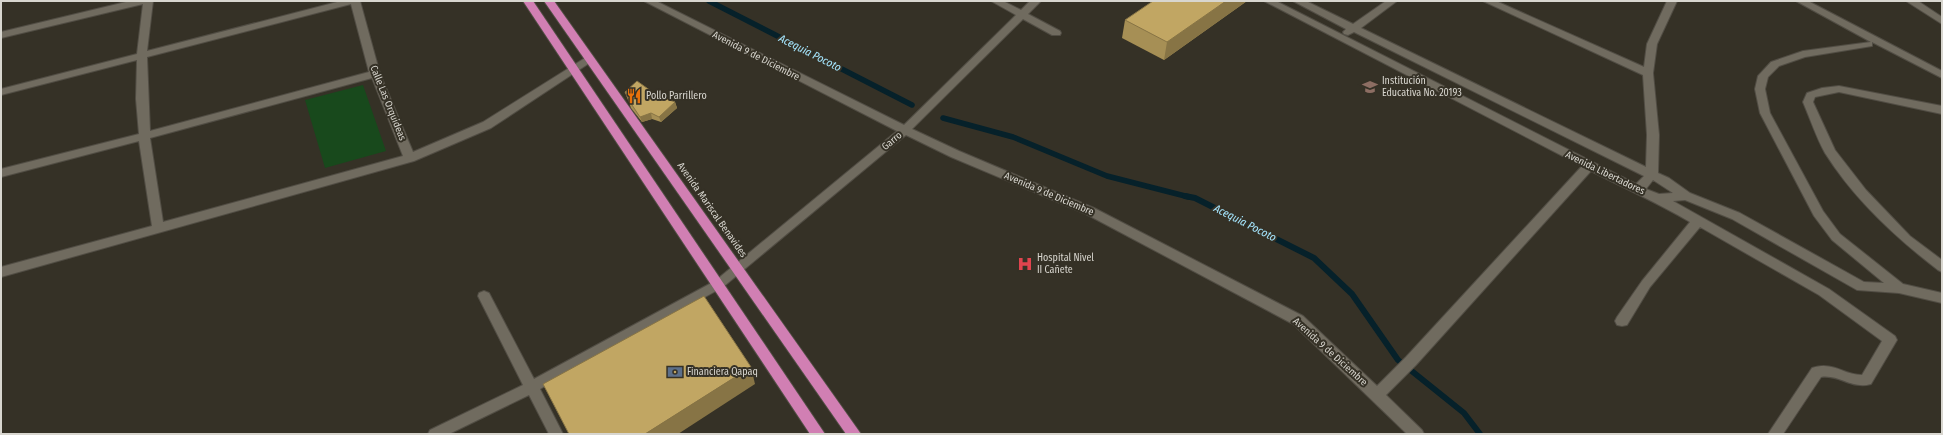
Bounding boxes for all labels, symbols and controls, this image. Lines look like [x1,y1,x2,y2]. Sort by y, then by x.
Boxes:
street label: Avenida 9 de Diciembre [710,29,802,83]
water label: Acequia Pocoto [776,31,844,74]
street label: Calle Las Orquideas [367,64,409,142]
place label: Institución Educativa No. 20193 [1382,75,1462,99]
school or university icon: Institución Educativa No. 20193 [1361,78,1379,96]
restaurant icon: Pollo Parrillero [625,87,643,105]
place label: Pollo Parrillero [646,90,707,102]
street label: Garro [879,129,905,153]
street label: Avenida Libertadores [1563,149,1647,197]
street label: Avenida Mariscal Benavides [675,160,749,260]
street label: Avenida 9 de Diciembre [1002,170,1096,218]
water label: Acequia Pocoto [1211,201,1279,244]
place label: Hospital Nivel II Cañete [1037,252,1094,276]
hospital icon: Hospital Nivel II Cañete [1016,255,1034,273]
street label: Avenida 9 de Diciembre [1290,315,1370,389]
bank icon: Financiera Qapaq [666,363,684,381]
place label: Financiera Qapaq [687,366,758,378]

